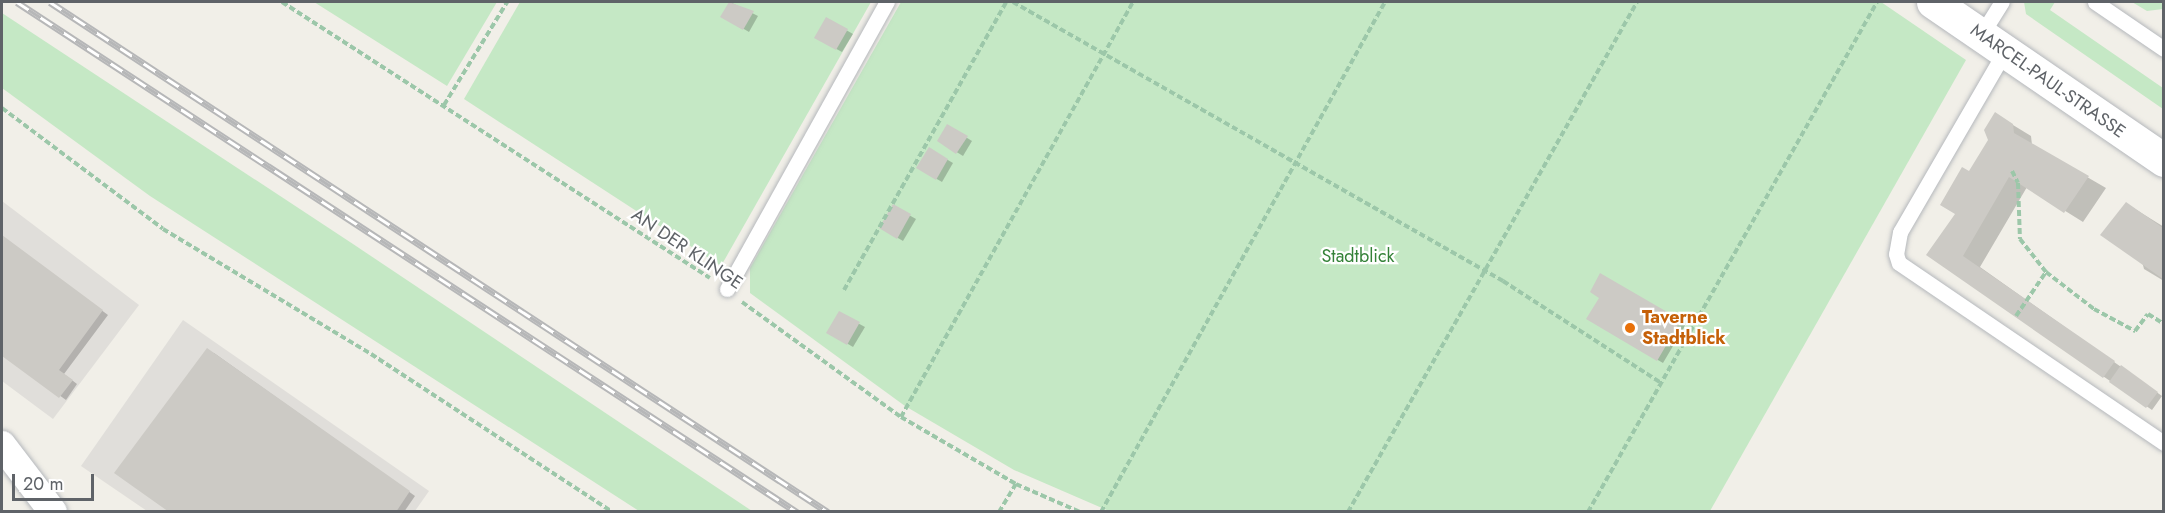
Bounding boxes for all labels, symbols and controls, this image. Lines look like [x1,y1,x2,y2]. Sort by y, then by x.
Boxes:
street label: MARCEL-PAUL-STRASSE [1966,19,2130,143]
street label: AN DER KLINGE [627,204,747,294]
park label: Stadtblick [1321,245,1395,267]
place label: Taverne Stadtblick [1642,307,1726,350]
marker: Taverne Stadtblick [1623,321,1637,335]
scale bar [15,462,98,500]
text: 20 m [23,471,63,497]

